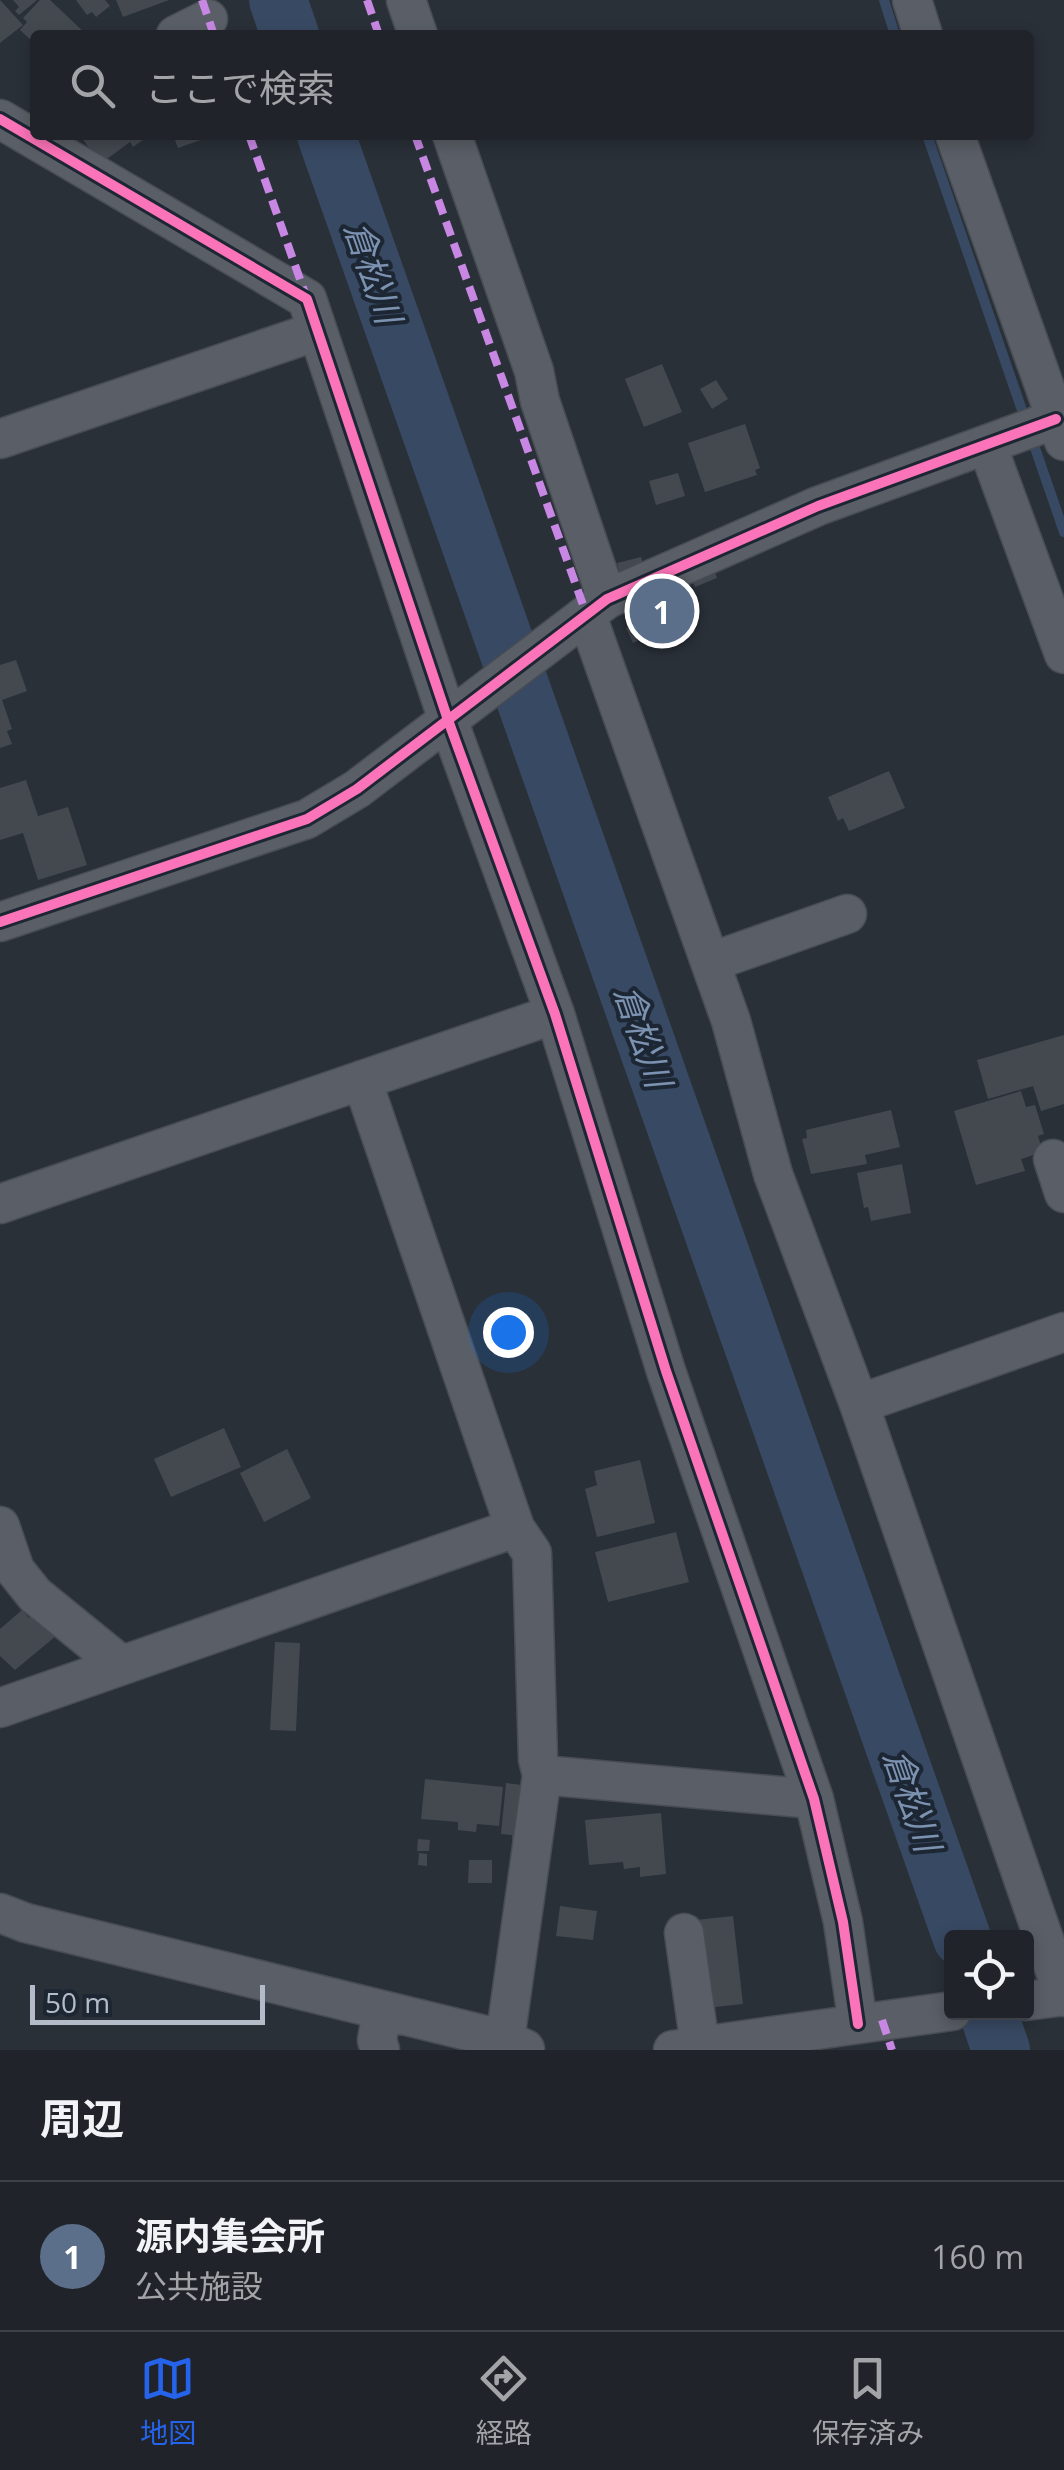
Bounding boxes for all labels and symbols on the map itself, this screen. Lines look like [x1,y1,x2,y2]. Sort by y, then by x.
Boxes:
water label: 倉松川 [335,215,415,333]
pin: 1 [630,574,694,648]
water label: 倉松川 [605,979,685,1097]
your location [483,1307,534,1358]
water label: 倉松川 [874,1743,954,1861]
scale bar [30,1980,265,2024]

